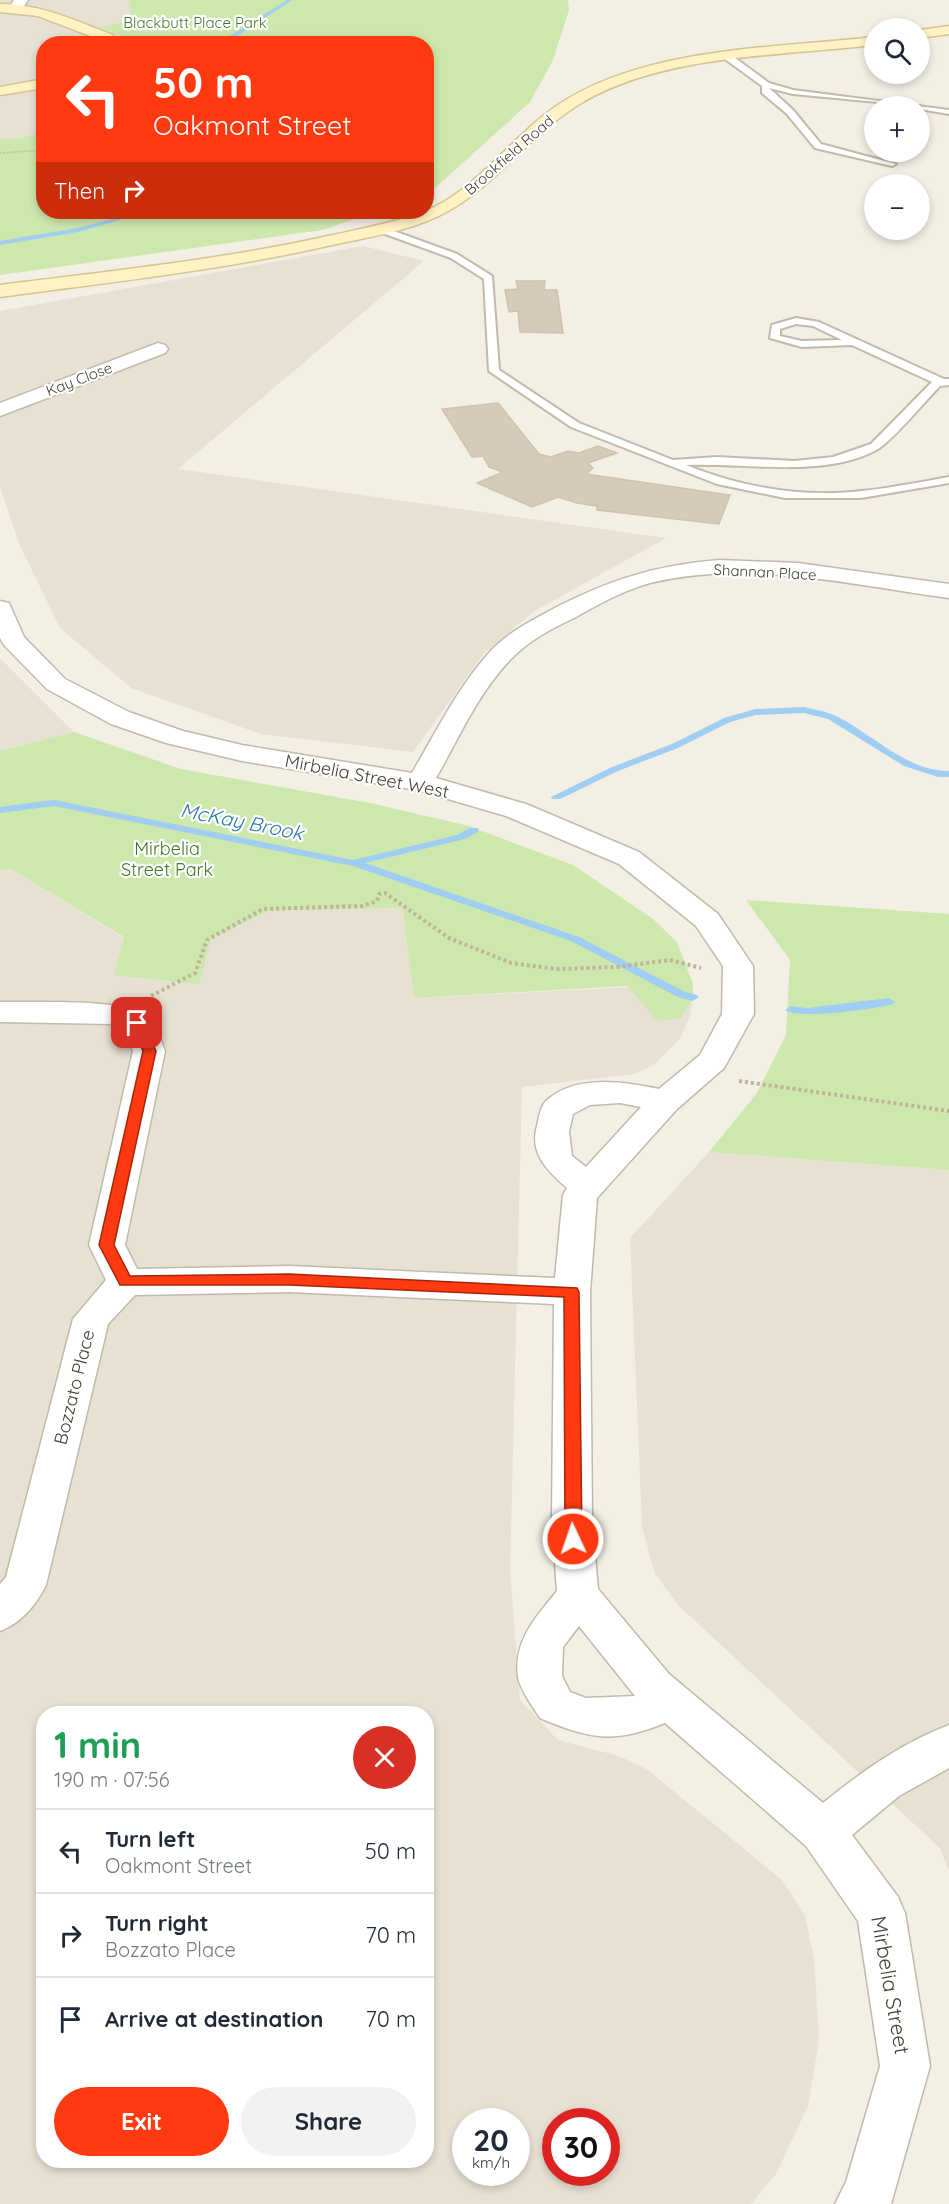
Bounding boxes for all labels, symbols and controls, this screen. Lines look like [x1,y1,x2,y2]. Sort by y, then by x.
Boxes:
park label: Blackbutt Place Park [123,13,267,32]
map controls [864,18,930,240]
button: search [864,18,930,84]
text: 50 m [153,56,253,109]
icon: left [54,60,132,138]
button: + [864,96,930,162]
text: Oakmont Street [153,108,351,142]
street label: Brookfield Road [460,111,558,199]
icon: right [117,174,150,207]
button: − [864,174,930,240]
text: Then [54,177,105,205]
street label: Kay Close [43,358,115,400]
street label: Shannan Place [713,560,817,584]
street label: Mirbelia Street West [283,749,451,803]
water label: McKay Brook [179,797,308,846]
park label: Mirbelia Street Park [121,837,213,881]
pin [111,997,162,1048]
icon: arrive [120,1006,153,1039]
street label: Bozzato Place [49,1327,99,1447]
position arrow [541,1507,605,1571]
text: 1 min [54,1722,141,1767]
button: close [353,1726,416,1789]
text: 190 m · 07:56 [54,1767,169,1792]
text: Turn left [105,1825,195,1853]
icon: left [54,1835,87,1868]
text: 50 m [365,1837,416,1865]
text: Oakmont Street [105,1853,252,1878]
text: Turn right [105,1909,209,1937]
street label: Mirbelia Street [866,1914,916,2056]
icon: right [54,1919,87,1952]
text: 70 m [366,1921,416,1949]
text: Bozzato Place [105,1937,236,1962]
icon: arrive [54,2003,87,2036]
text: Arrive at destination [105,2005,323,2033]
text: 70 m [366,2005,416,2033]
button: Exit [54,2087,229,2156]
button: Share [241,2087,416,2156]
speed limit sign: 30 [542,2108,620,2186]
text: 20 [473,2121,509,2159]
text: km/h [472,2153,510,2172]

